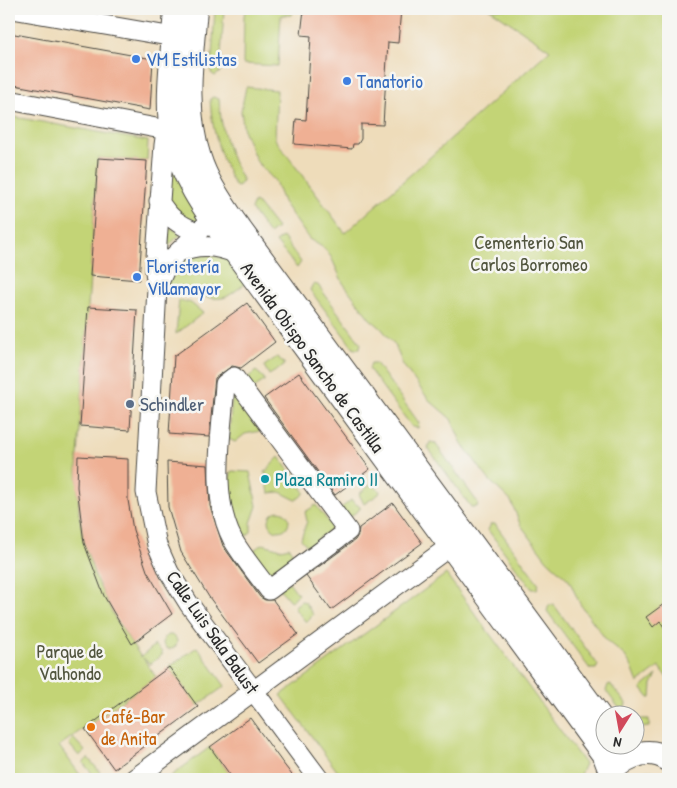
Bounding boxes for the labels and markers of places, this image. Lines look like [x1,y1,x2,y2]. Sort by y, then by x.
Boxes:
place label: VM Estilistas [146,46,237,72]
marker: VM Estilistas [130,53,142,65]
place label: Tanatorio [357,68,423,94]
marker: Tanatorio [341,75,353,87]
place label: Floristería Villamayor [146,253,222,301]
marker: Floristería Villamayor [131,271,143,283]
place label: Schindler [140,391,205,417]
marker: Schindler [124,398,136,410]
place label: Plaza Ramiro II [275,466,378,492]
marker: Plaza Ramiro II [259,473,271,485]
place label: Café-Bar de Anita [101,703,166,751]
marker: Café-Bar de Anita [85,721,97,733]

